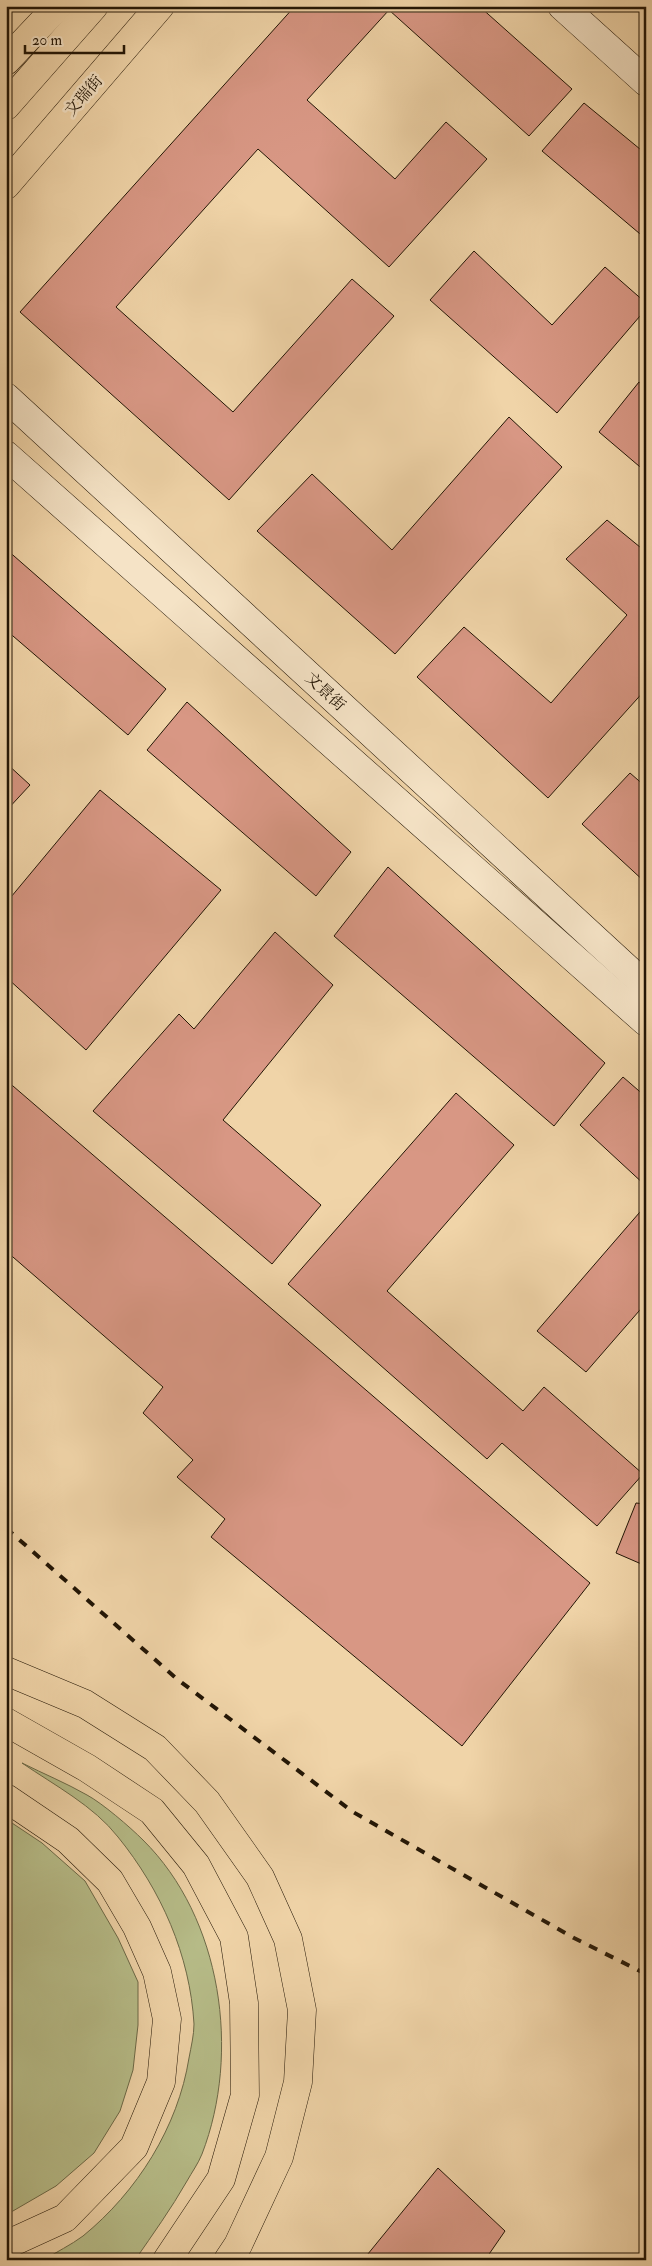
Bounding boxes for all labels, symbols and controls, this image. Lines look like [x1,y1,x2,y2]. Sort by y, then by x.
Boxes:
scale bar [25,22,124,54]
text: 20 m [32,31,62,50]
street label: 文瑞街 [60,71,107,120]
street label: 文景街 [301,668,350,715]

